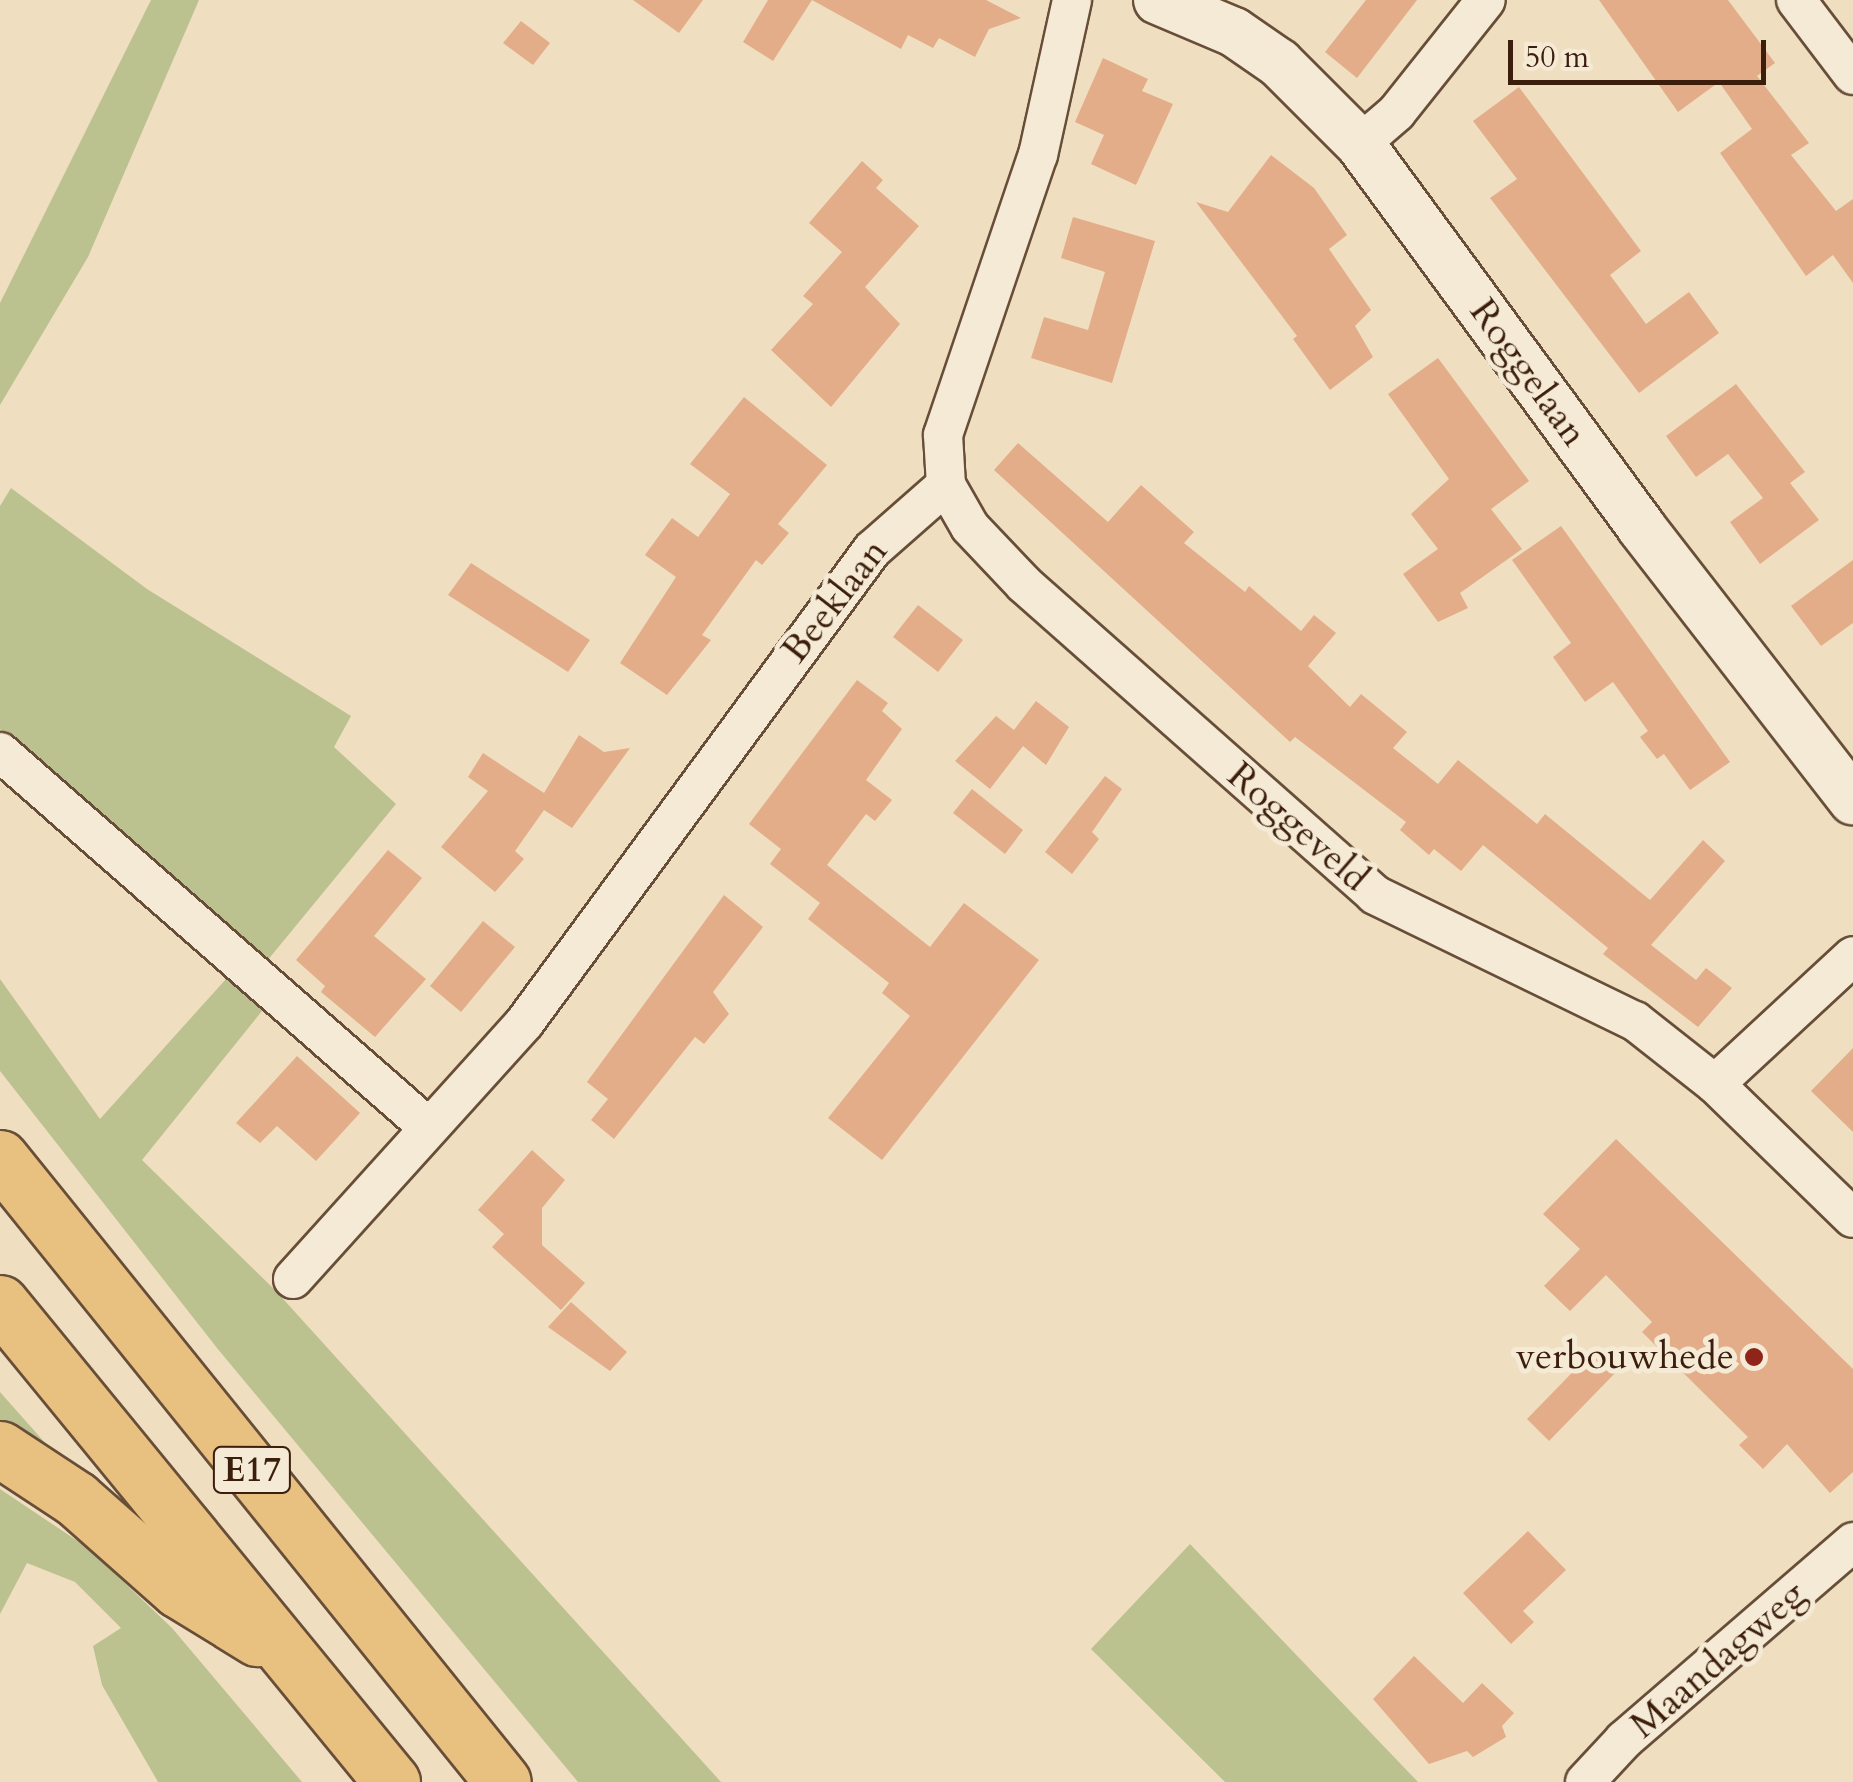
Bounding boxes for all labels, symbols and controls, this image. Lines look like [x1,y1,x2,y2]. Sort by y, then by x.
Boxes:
scale bar [1513,20,1770,82]
text: 50 m [1525,37,1589,78]
street label: Roggelaan [1459,290,1597,456]
street label: Beeklaan [772,530,898,672]
street label: Roggeveld [1218,753,1378,901]
place label: verbouwhede [1516,1334,1734,1380]
marker: verbouwhede [1743,1346,1765,1368]
road number: E17 [212,1440,292,1500]
street label: Maandagweg [1621,1572,1815,1748]

